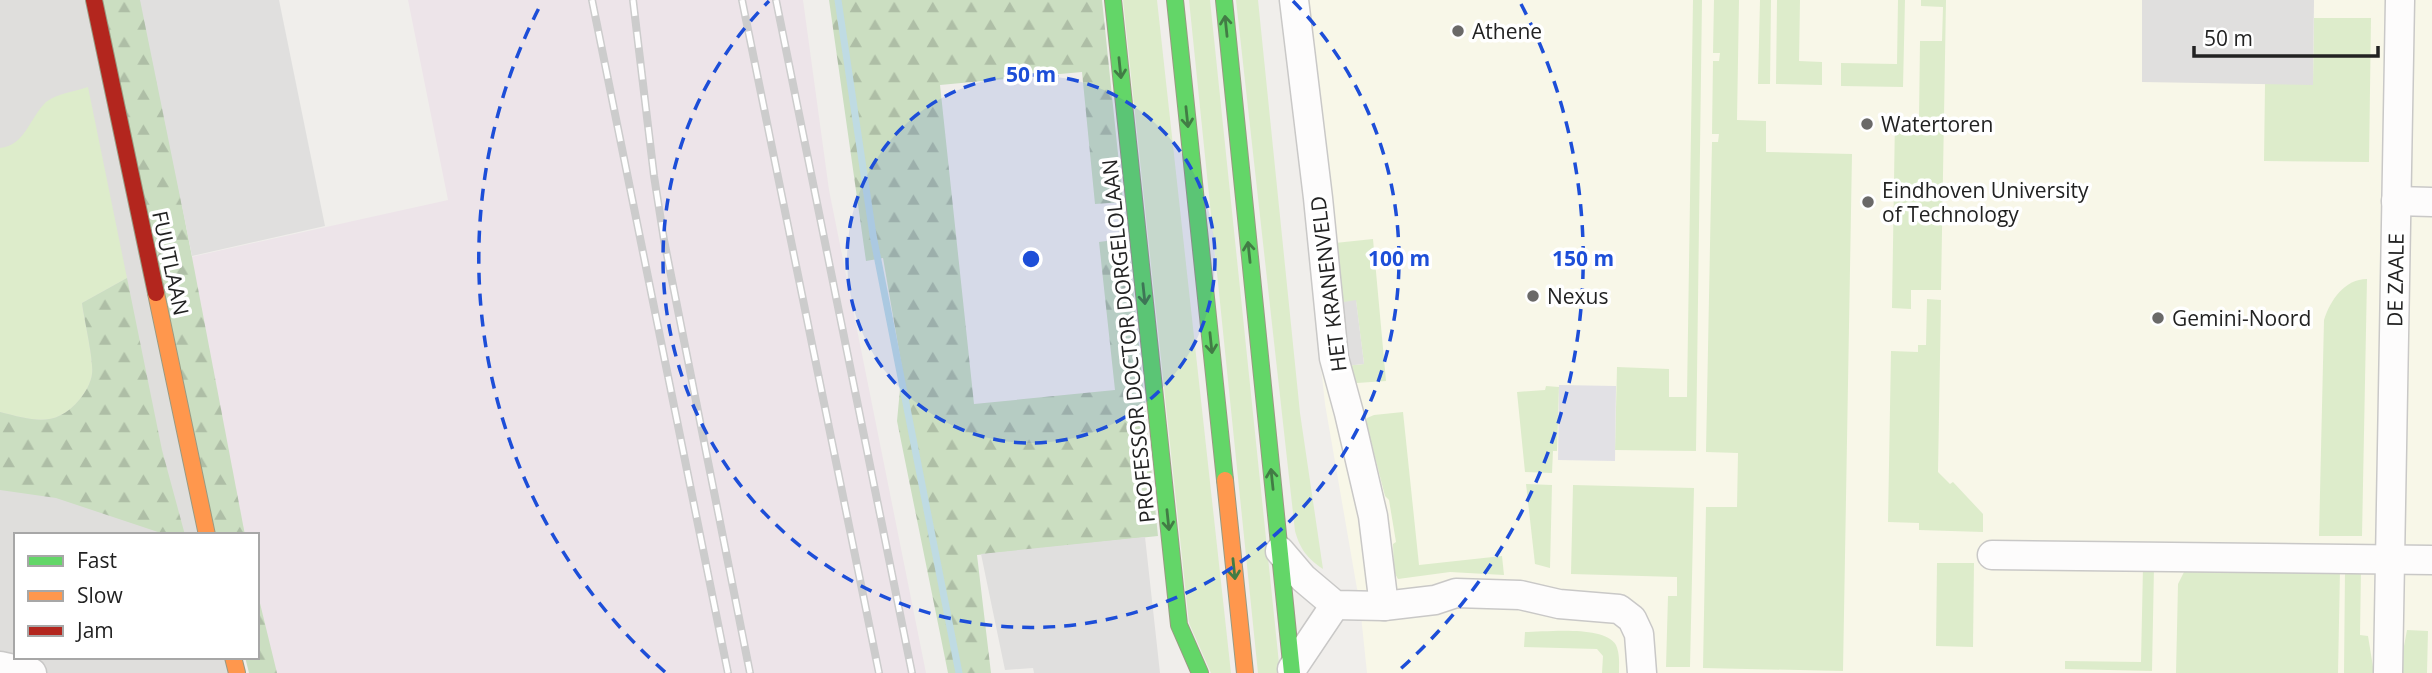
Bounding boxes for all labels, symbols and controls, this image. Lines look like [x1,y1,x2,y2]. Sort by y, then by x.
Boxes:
scale bar [2194,14,2378,58]
one-way arrow [1219,15,1232,38]
place label: Athene [1472,17,1542,45]
marker: Athene [1450,23,1466,39]
text: 50 m [2204,24,2253,52]
one-way arrow [1114,56,1127,79]
text: 50 m [1006,60,1056,88]
one-way arrow [1181,105,1194,127]
place label: Watertoren [1881,110,1993,138]
marker: Watertoren [1859,116,1875,132]
street label: PROFESSOR DOCTOR DORGELOLAAN [1095,158,1161,524]
place label: Eindhoven University of Technology [1882,176,2089,228]
street label: HET KRANENVELD [1303,194,1353,374]
marker: Eindhoven University of Technology [1860,194,1876,210]
street label: FUUTLAAN [146,208,196,318]
street label: DE ZAALE [2380,233,2410,327]
one-way arrow [1243,242,1256,264]
text: 100 m [1368,244,1430,272]
text: 150 m [1552,244,1614,272]
centre of rings [1019,247,1043,271]
one-way arrow [1138,282,1151,305]
place label: Nexus [1547,282,1608,310]
marker: Nexus [1525,288,1541,304]
place label: Gemini-Noord [2172,304,2311,332]
marker: Gemini-Noord [2150,310,2166,326]
one-way arrow [1204,331,1217,354]
one-way arrow [1266,468,1279,491]
one-way arrow [1162,509,1175,531]
legend [14,533,259,659]
text: Fast [77,546,117,574]
one-way arrow [1228,557,1241,580]
text: Slow [77,581,123,609]
text: Jam [75,616,114,644]

